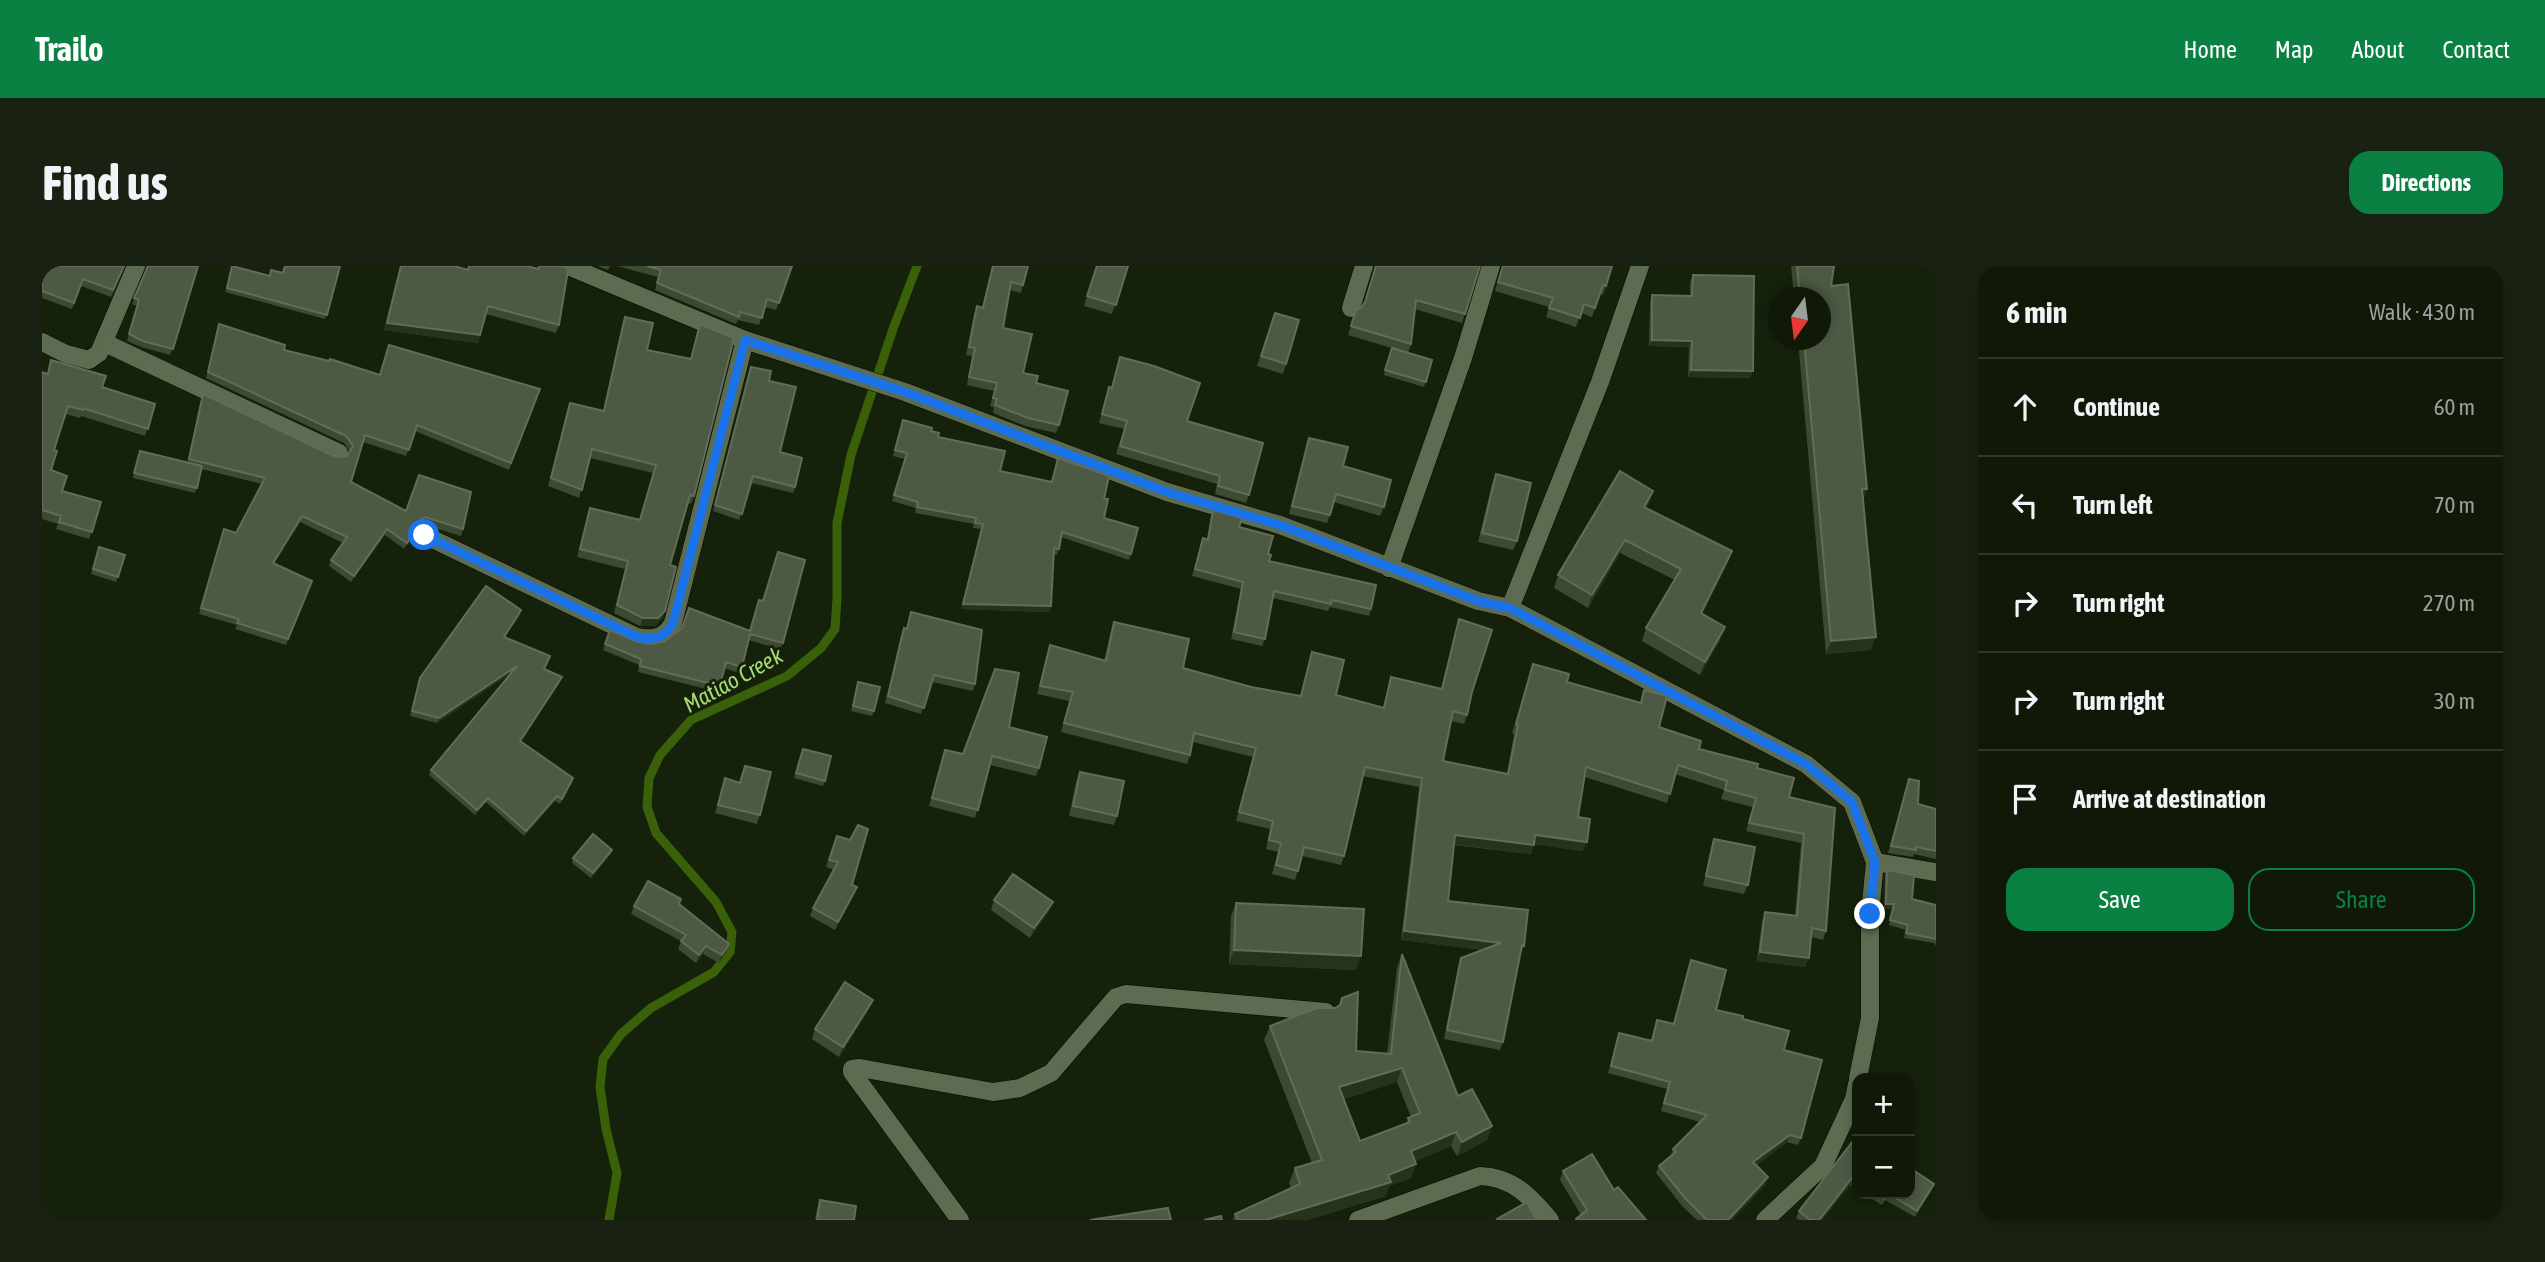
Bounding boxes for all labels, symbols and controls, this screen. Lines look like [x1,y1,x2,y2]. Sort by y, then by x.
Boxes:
text: Trailo [35,30,103,68]
text: Home [2183,36,2237,63]
text: Map [2275,36,2313,63]
text: About [2351,36,2404,63]
text: Contact [2442,36,2510,63]
button: Directions [2349,151,2503,214]
text: Find us [42,154,168,210]
north arrow [1768,287,1831,350]
text: 6 min [2006,295,2067,329]
text: Walk · 430 m [2369,299,2475,325]
icon: ahead [2006,388,2044,426]
text: Continue [2073,392,2160,422]
text: 60 m [2434,394,2475,420]
icon: left [2006,486,2044,524]
text: Turn left [2073,490,2153,520]
text: 70 m [2434,492,2475,518]
route start [408,519,439,550]
icon: right [2006,584,2044,622]
text: Turn right [2073,588,2164,618]
text: 270 m [2423,590,2475,616]
water label: Matiao Creek [679,642,788,718]
icon: right [2006,682,2044,720]
text: Turn right [2073,686,2164,716]
text: 30 m [2434,688,2475,714]
icon: arrive [2006,780,2044,818]
text: Arrive at destination [2073,784,2266,814]
button: Save [2006,868,2234,931]
button: Share [2248,868,2475,931]
route end [1854,898,1885,929]
map controls [1852,1073,1915,1199]
button: + [1852,1073,1915,1136]
button: − [1852,1136,1915,1199]

